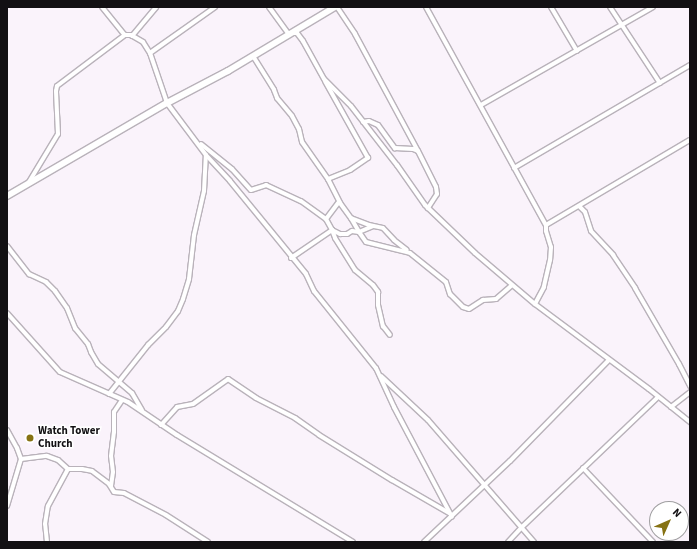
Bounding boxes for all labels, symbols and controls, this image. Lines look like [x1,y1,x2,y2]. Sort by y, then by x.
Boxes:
place label: Watch Tower Church [38,425,100,451]
marker: Watch Tower Church [25,433,35,443]
north arrow [649,501,689,541]
text: N [669,505,685,521]

